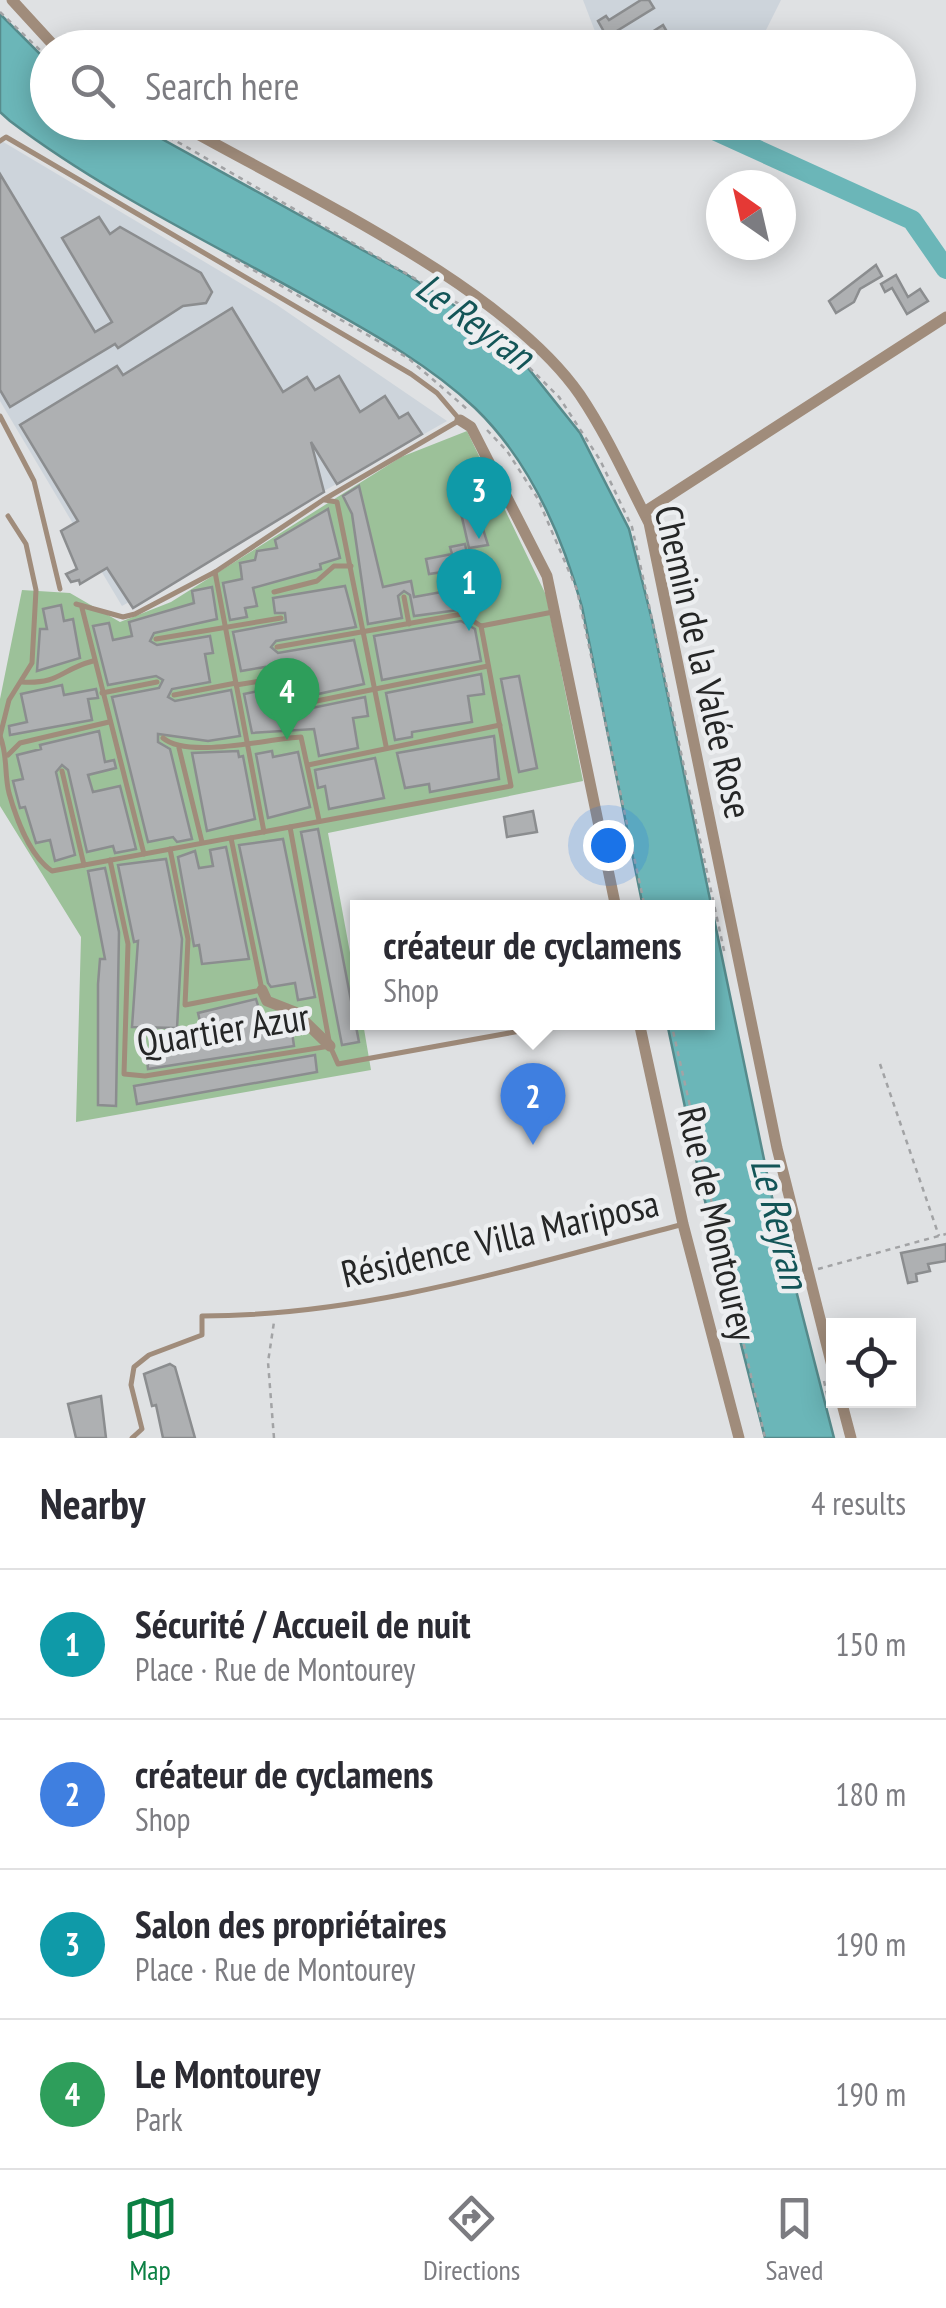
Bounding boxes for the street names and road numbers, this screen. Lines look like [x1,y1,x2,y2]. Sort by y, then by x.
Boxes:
street label: Chemin de la Valée Rose [645,500,764,823]
street label: Quartier Azur [133,991,313,1066]
street label: Rue de Montourey [668,1102,769,1346]
street label: Résidence Villa Mariposa [336,1177,663,1298]

